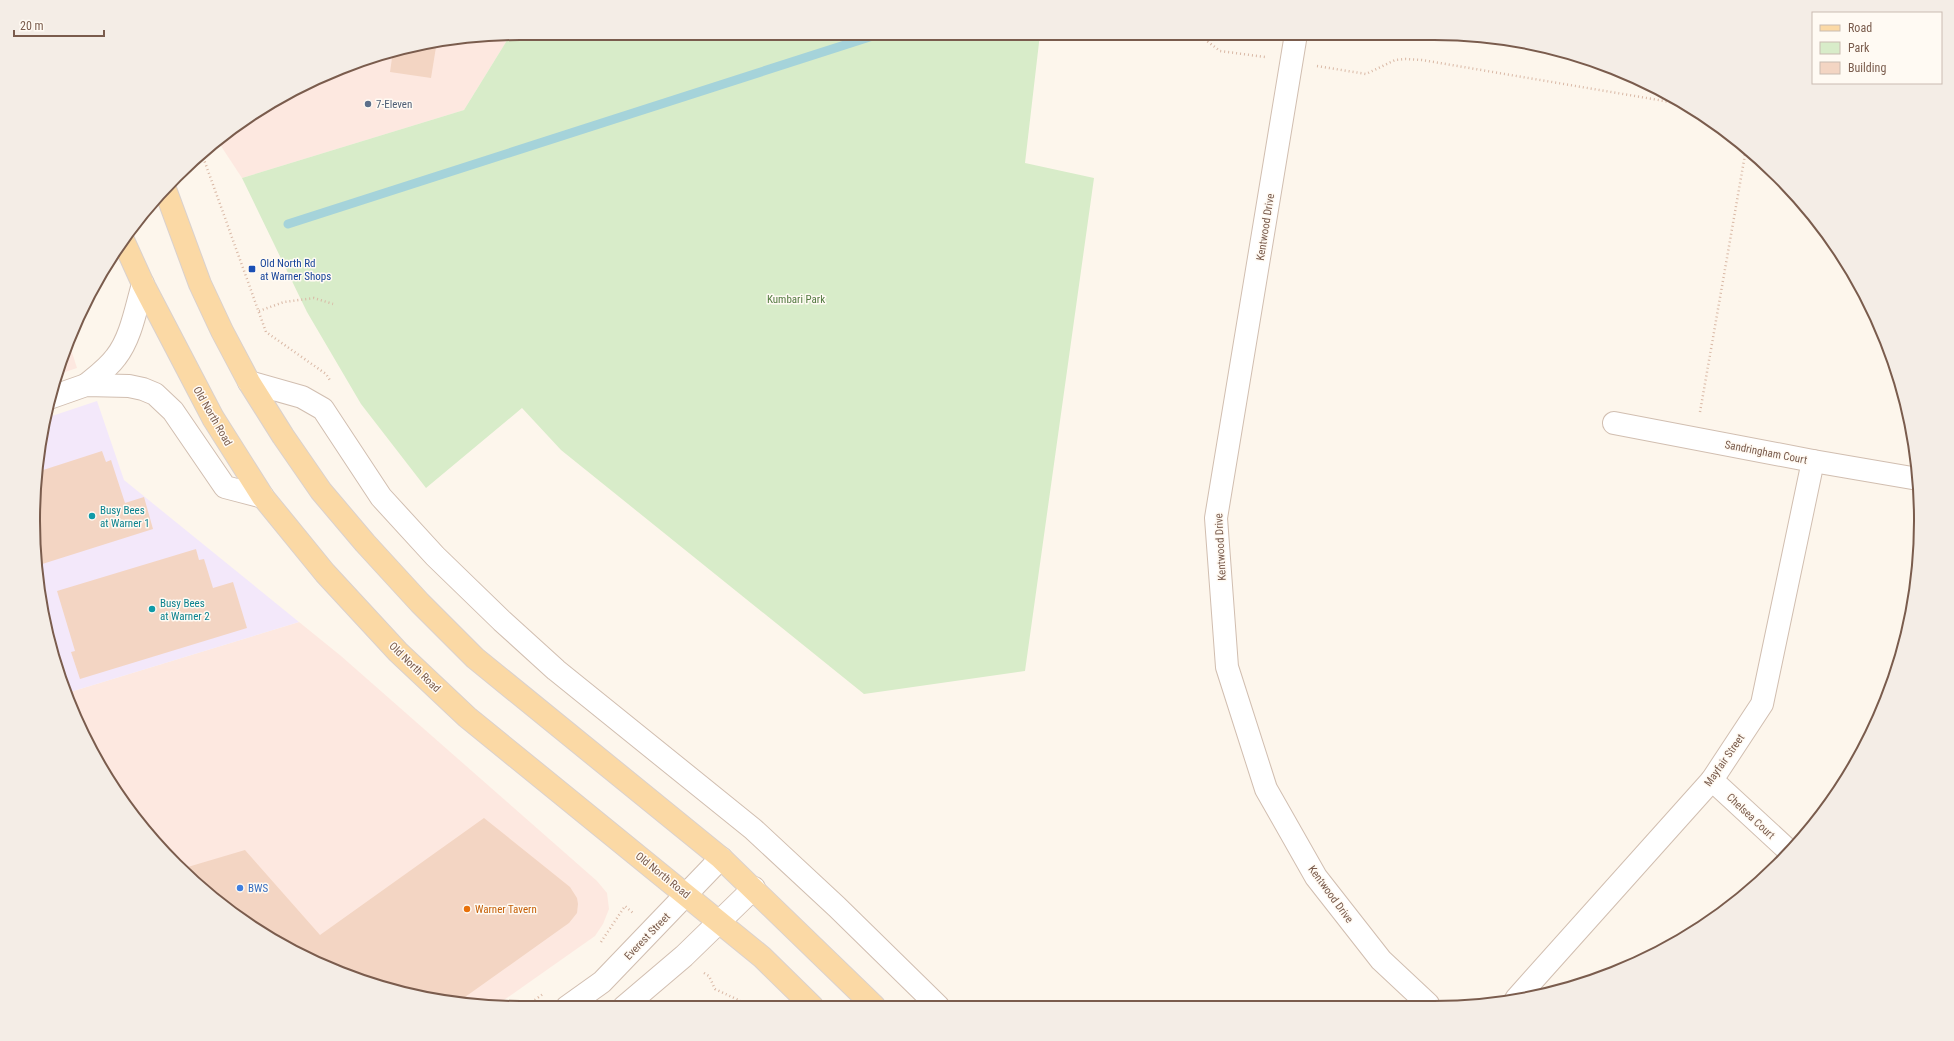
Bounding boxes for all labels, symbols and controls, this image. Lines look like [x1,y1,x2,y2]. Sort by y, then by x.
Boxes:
scale bar [14,12,104,38]
legend [1812,12,1942,84]
text: 20 m [20,19,44,33]
text: Road [1848,21,1872,35]
text: Park [1848,41,1870,55]
text: Building [1848,61,1886,75]
place label: 7-Eleven [376,98,412,111]
marker: 7-Eleven [363,99,373,109]
street label: Kentwood Drive [1254,193,1277,262]
place label: Old North Rd at Warner Shops [260,257,331,283]
marker: Old North Rd at Warner Shops [247,264,257,274]
park label: Kumbari Park [767,293,825,306]
street label: Old North Road [190,384,235,448]
street label: Sandringham Court [1724,438,1808,467]
place label: Busy Bees at Warner 1 [100,504,150,530]
marker: Busy Bees at Warner 1 [87,511,97,521]
street label: Kentwood Drive [1212,513,1229,581]
place label: Busy Bees at Warner 2 [160,597,210,623]
marker: Busy Bees at Warner 2 [147,604,157,614]
street label: Old North Road [386,640,443,695]
street label: Mayfair Street [1702,732,1747,789]
street label: Chelsea Court [1724,791,1777,842]
street label: Old North Road [633,849,693,901]
street label: Kentwood Drive [1305,863,1356,926]
place label: BWS [248,882,268,895]
marker: BWS [235,883,245,893]
place label: Warner Tavern [475,903,537,916]
marker: Warner Tavern [462,904,472,914]
street label: Everest Street [622,910,673,962]

